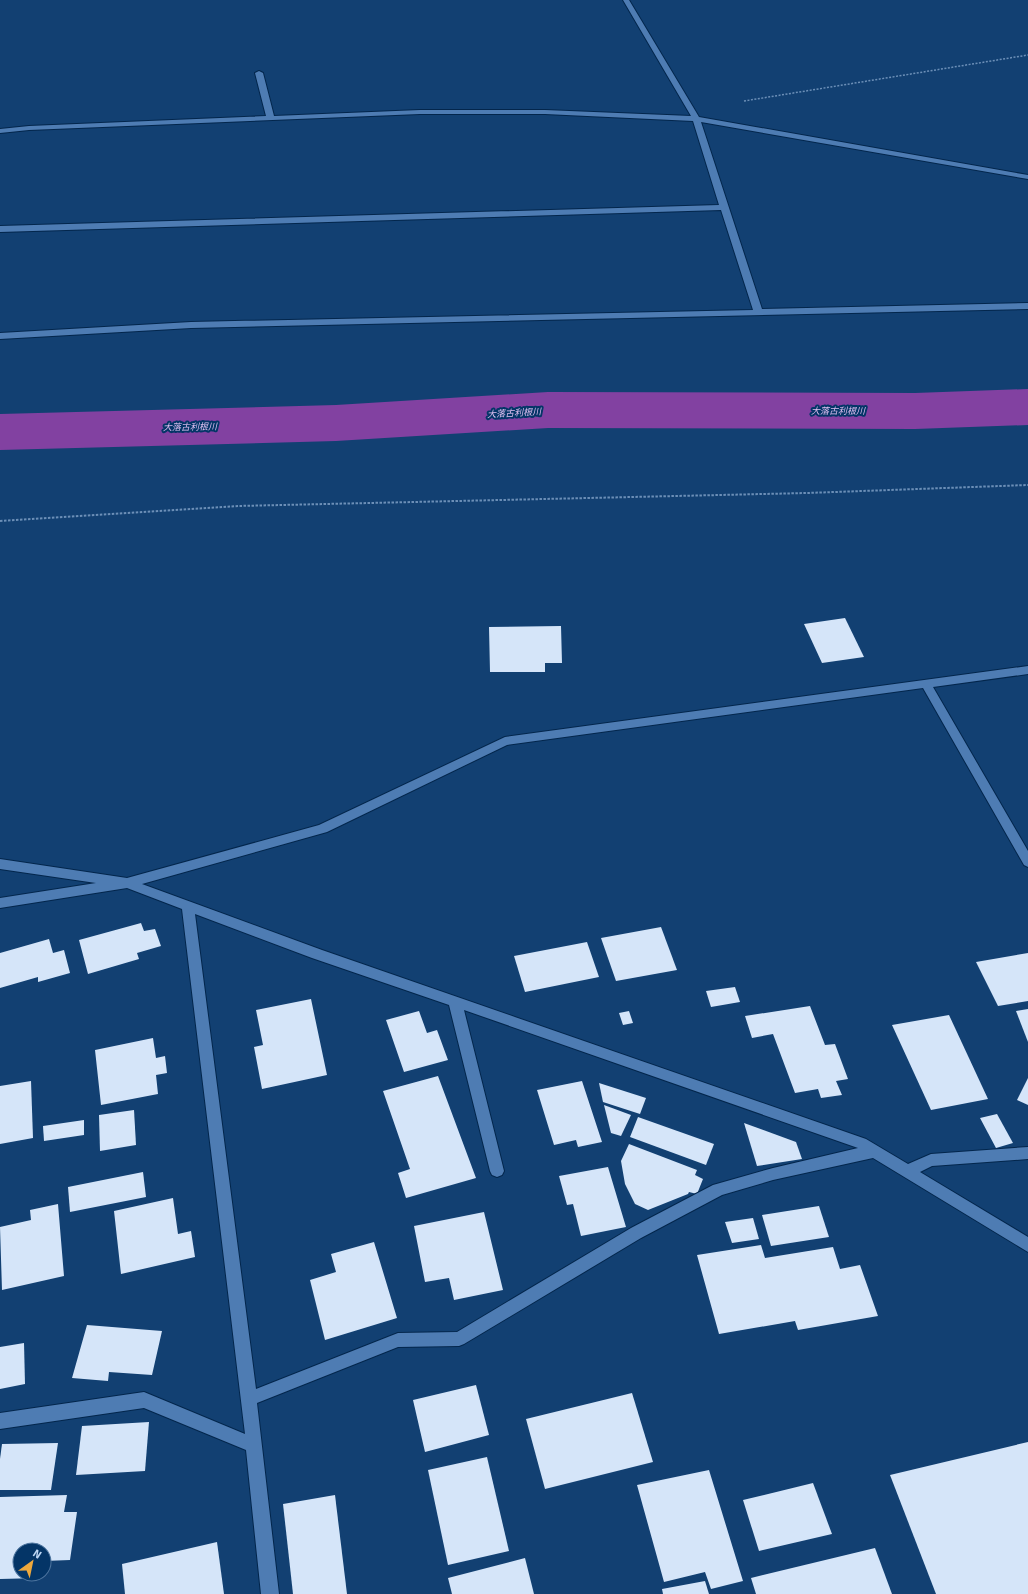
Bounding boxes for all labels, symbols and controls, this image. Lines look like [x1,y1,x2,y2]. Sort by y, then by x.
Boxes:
water label: 大落古利根川 [811,406,866,417]
water label: 大落古利根川 [487,407,542,420]
water label: 大落古利根川 [163,422,218,433]
north arrow [12,1542,52,1582]
text: N [30,1546,44,1562]

